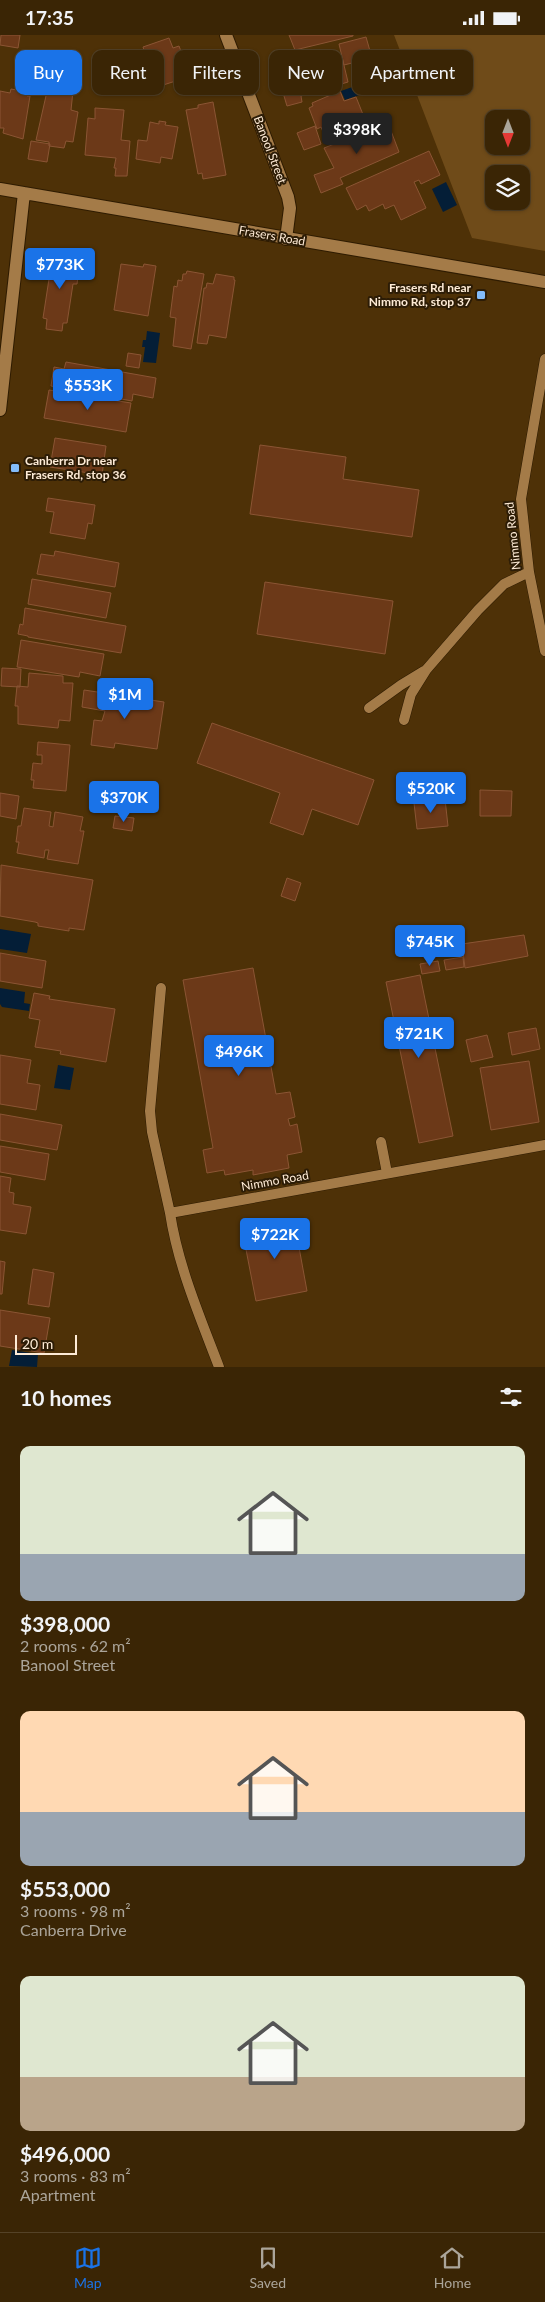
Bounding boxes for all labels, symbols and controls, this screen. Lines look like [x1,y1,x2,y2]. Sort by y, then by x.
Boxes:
text: 17:35 [25,6,74,29]
chip: Buy [15,50,82,95]
chip: Rent [92,50,164,95]
chip: Filters [174,50,259,95]
chip: New [269,50,342,95]
chip: Apartment [352,50,473,95]
north arrow [485,110,530,155]
map controls [485,110,530,210]
pin: $398K [322,113,392,155]
street label: Banool Street [251,114,291,186]
text: $398K [333,119,381,138]
button: layers [485,165,530,210]
street label: Frasers Road [238,222,307,249]
pin: $773K [25,247,95,290]
text: $773K [36,254,84,273]
place label: Frasers Rd near Nimmo Rd, stop 37 [369,280,472,309]
marker: Frasers Rd near Nimmo Rd, stop 37 [475,289,487,301]
pin: $553K [53,369,123,411]
text: $553K [64,375,112,394]
place label: Canberra Dr near Frasers Rd, stop 36 [25,453,126,482]
marker: Canberra Dr near Frasers Rd, stop 36 [9,462,21,474]
street label: Nimmo Road [501,501,524,571]
pin: $1M [101,677,149,720]
text: $1M [108,684,142,703]
pin: $520K [396,771,466,814]
text: $520K [407,778,455,797]
pin: $370K [89,781,159,823]
text: $370K [100,787,148,806]
pin: $745K [395,925,465,967]
text: $745K [406,931,454,950]
pin: $721K [384,1017,454,1059]
text: $721K [395,1023,443,1042]
pin: $496K [204,1035,274,1077]
text: $496K [215,1041,263,1060]
street label: Nimmo Road [240,1167,310,1194]
pin: $722K [240,1217,310,1260]
text: $722K [251,1224,299,1243]
scale bar [15,1332,78,1355]
text: 20 m [22,1335,53,1352]
icon: filters [497,1383,525,1411]
text: 10 homes [20,1385,111,1410]
icon: home [228,1478,318,1568]
text: $398,000 [20,1611,110,1636]
text: 2 rooms · 62 m² [20,1636,131,1655]
text: Banool Street [20,1655,115,1674]
icon: home [228,1743,318,1833]
text: $553,000 [20,1876,110,1901]
text: 3 rooms · 98 m² [20,1901,131,1920]
text: Canberra Drive [20,1920,127,1939]
icon: home [228,2008,318,2098]
text: $496,000 [20,2141,110,2166]
text: 3 rooms · 83 m² [20,2166,131,2185]
text: Apartment [20,2185,95,2204]
tab: Map [74,2244,102,2291]
tab: Saved [250,2244,286,2291]
tab: Home [434,2244,471,2291]

